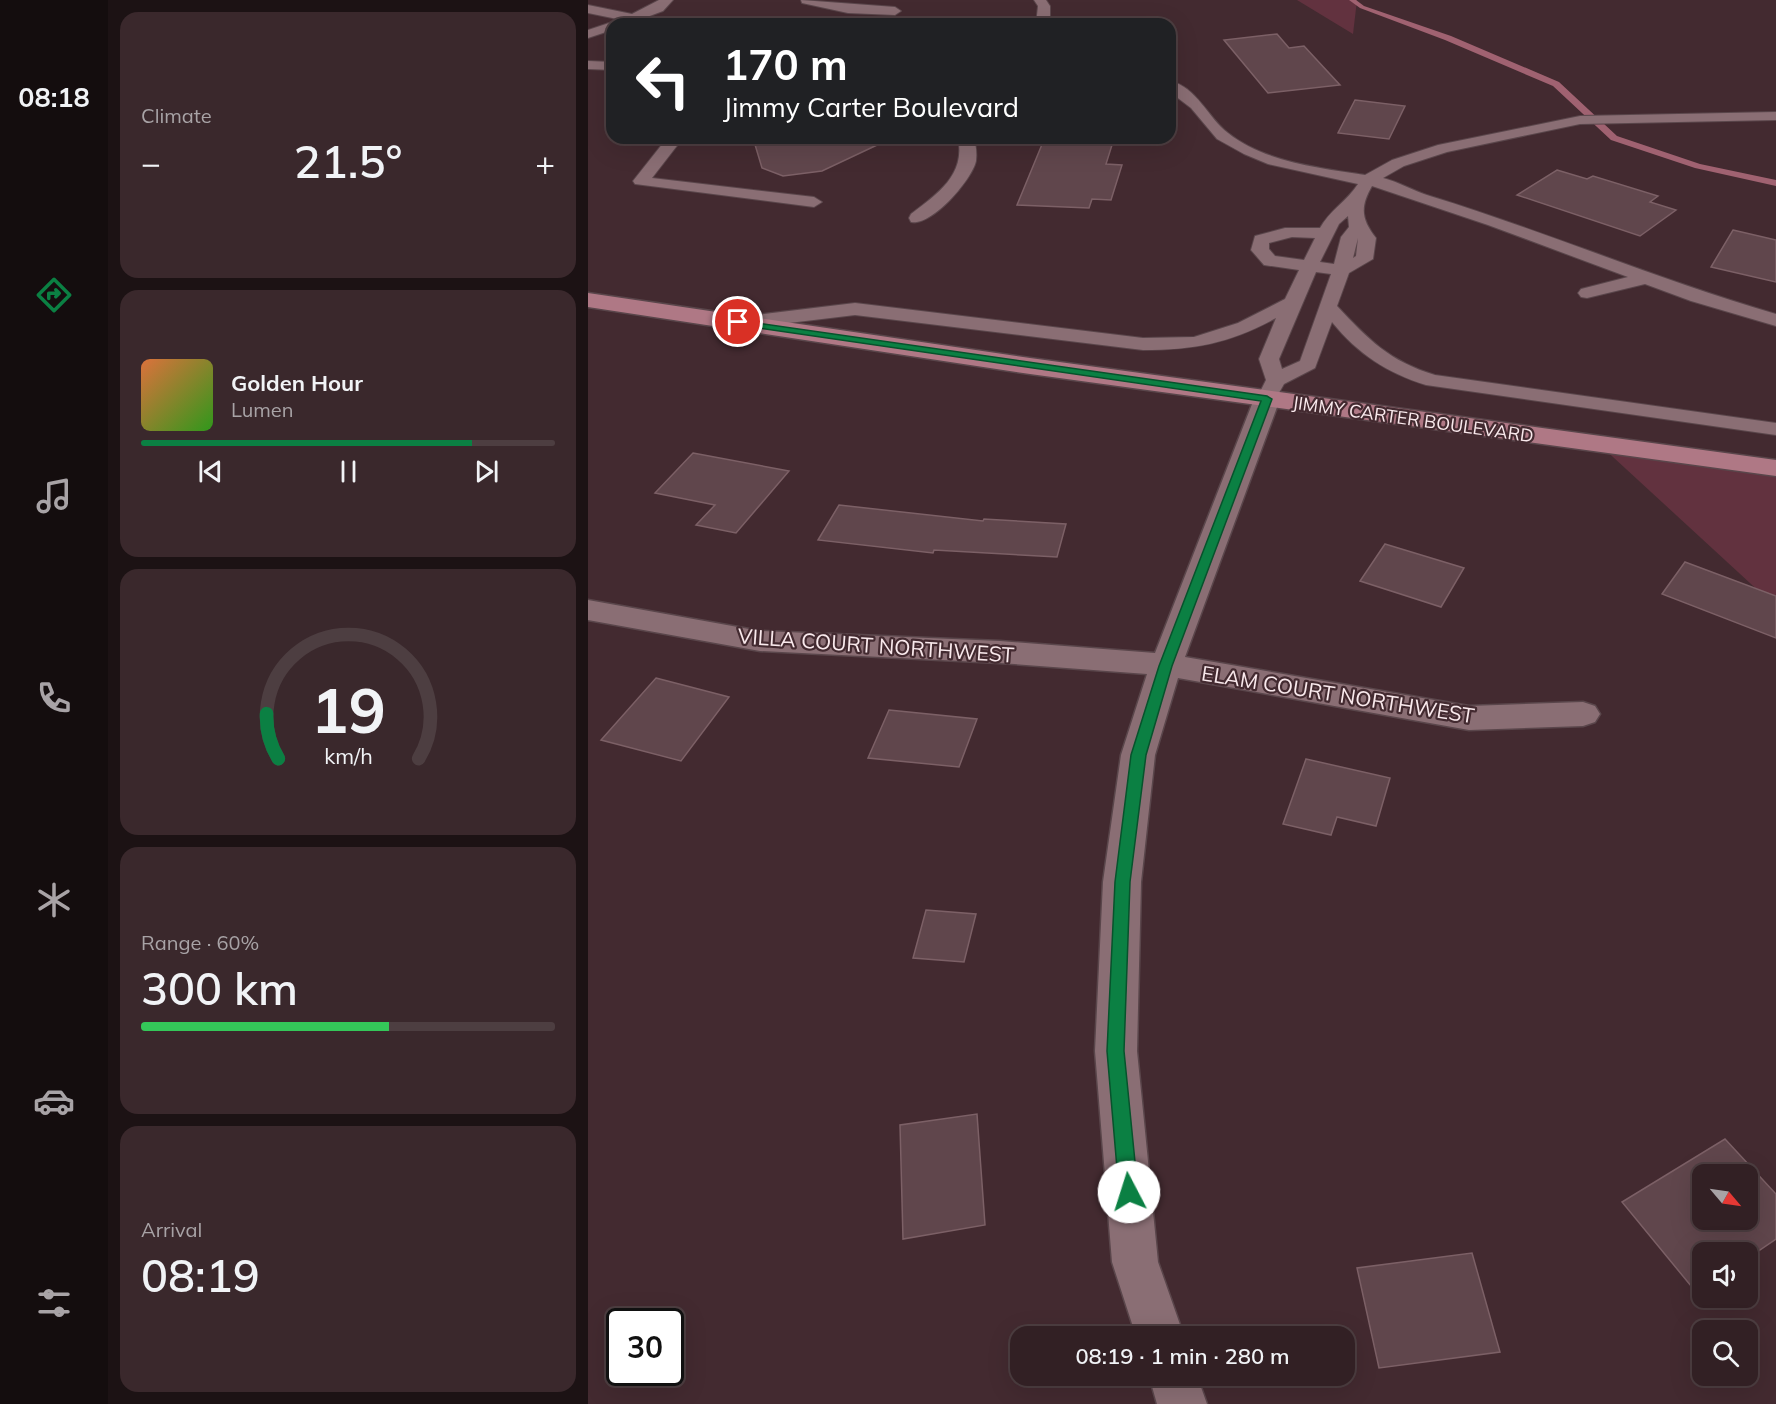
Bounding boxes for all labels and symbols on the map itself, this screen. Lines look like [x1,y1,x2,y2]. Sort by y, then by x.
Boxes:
pin [712,296,763,347]
street label: JIMMY CARTER BOULEVARD [1291,391,1535,447]
street label: VILLA COURT NORTHWEST [737,622,1015,668]
street label: ELAM COURT NORTHWEST [1200,660,1477,728]
position arrow [1097,1160,1161,1224]
north arrow [1692,1164,1758,1230]
speed limit sign: 30 [606,1308,684,1386]

